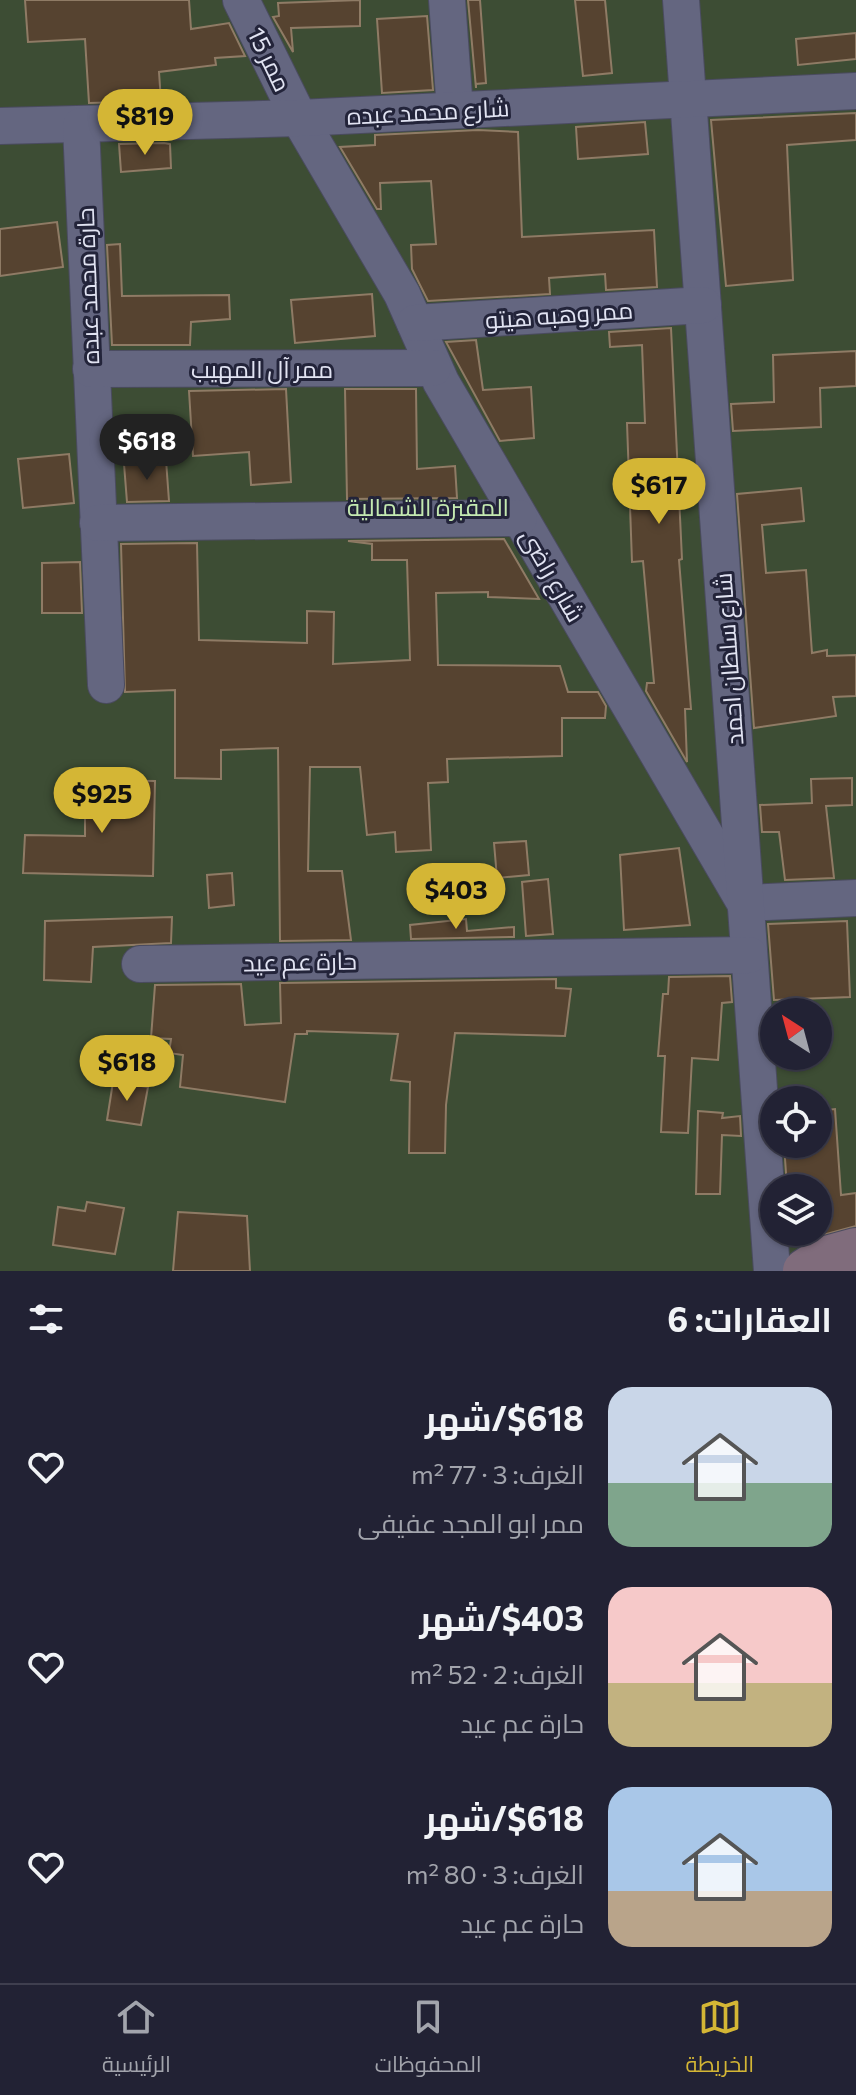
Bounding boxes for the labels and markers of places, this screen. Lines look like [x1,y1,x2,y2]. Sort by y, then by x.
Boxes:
pin: $819 [98,89,192,157]
pin: $618 [100,414,194,482]
pin: $617 [612,458,706,526]
pin: $925 [55,767,149,835]
pin: $403 [409,863,503,931]
pin: $618 [80,1035,174,1103]

